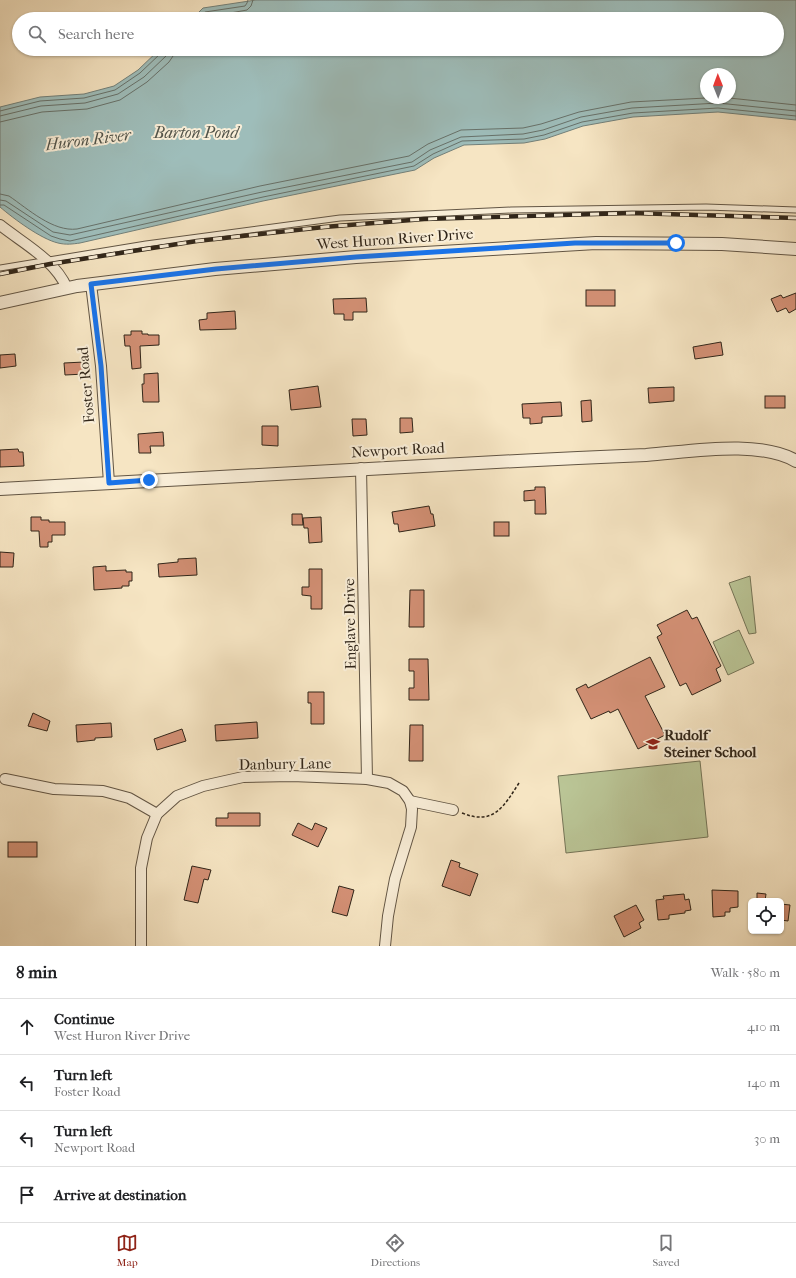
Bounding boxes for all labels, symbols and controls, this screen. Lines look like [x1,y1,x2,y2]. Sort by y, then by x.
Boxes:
search box [12,12,784,56]
icon: search [26,23,48,45]
text: Search here [58,25,134,43]
north arrow [700,68,736,104]
water label: Barton Pond [153,123,240,142]
water label: Huron River [43,125,134,154]
street label: West Huron River Drive [315,225,475,254]
route start [667,234,685,252]
street label: Foster Road [74,345,98,424]
street label: Newport Road [351,439,446,461]
route end [140,471,158,489]
street label: Englave Drive [340,578,360,670]
place label: Rudolf Steiner School [664,726,757,761]
school or university icon: Rudolf Steiner School [645,736,661,752]
street label: Danbury Lane [238,754,332,774]
map controls [748,898,784,934]
button: locate [748,898,784,934]
text: 8 min [16,962,57,982]
text: Walk · 580 m [711,965,780,980]
text: Continue [54,1010,114,1028]
icon: ahead [16,1016,38,1038]
text: 410 m [747,1019,780,1034]
text: West Huron River Drive [54,1028,190,1043]
text: Turn left [54,1066,112,1084]
icon: left [16,1072,38,1094]
text: 140 m [747,1075,780,1090]
text: Foster Road [54,1084,121,1099]
text: Turn left [54,1122,112,1140]
icon: left [16,1128,38,1150]
text: 30 m [754,1131,780,1146]
text: Newport Road [54,1140,135,1155]
icon: arrive [16,1184,38,1206]
text: Arrive at destination [54,1186,186,1204]
tab: Map [116,1232,138,1269]
tab: Directions [371,1232,420,1269]
tab: Saved [652,1232,680,1269]

